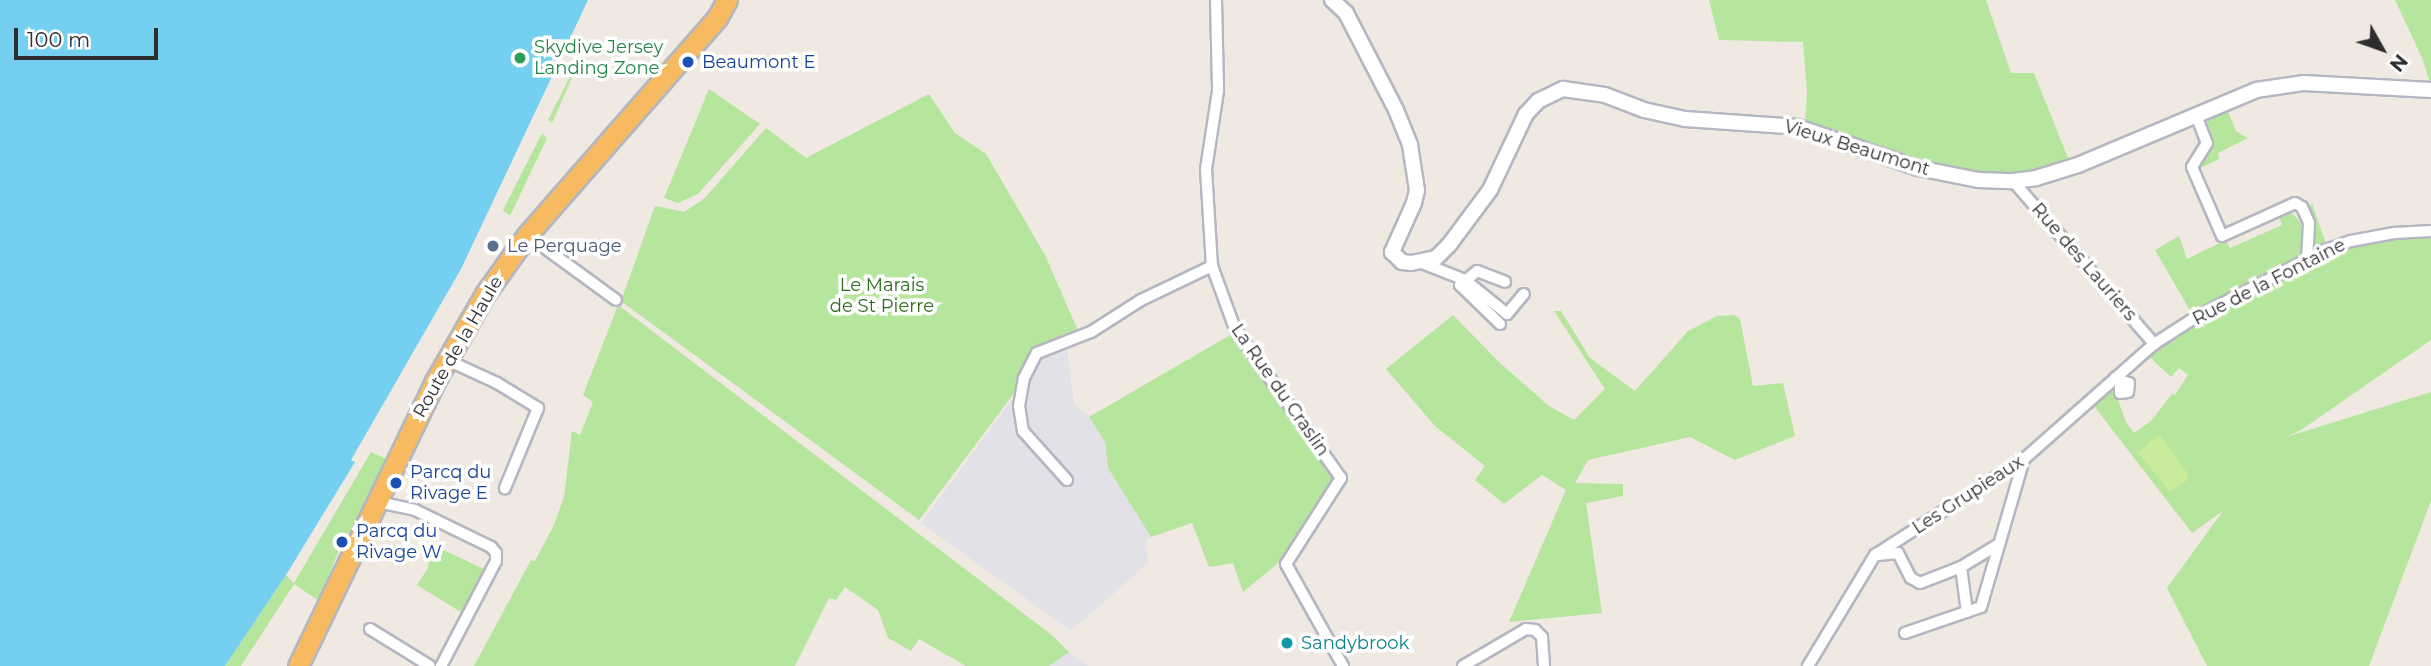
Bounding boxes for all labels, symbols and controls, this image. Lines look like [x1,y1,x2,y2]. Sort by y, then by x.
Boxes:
scale bar [18,14,161,58]
north arrow [2347,14,2417,84]
text: 100 m [27,27,90,52]
place label: Skydive Jersey Landing Zone [534,37,663,80]
marker: Skydive Jersey Landing Zone [512,50,528,66]
text: N [2385,50,2412,76]
place label: Beaumont E [702,51,816,73]
marker: Beaumont E [680,54,696,70]
street label: Vieux Beaumont [1782,116,1932,180]
street label: Rue des Lauriers [2027,199,2141,325]
street label: Rue de la Fontaine [2189,234,2349,330]
place label: Le Perquage [507,235,622,257]
marker: Le Perquage [485,238,501,254]
street label: Route de la Haule [409,272,507,422]
park label: Le Marais de St Pierre [830,275,934,318]
street label: La Rue du Craslin [1226,320,1334,460]
street label: Les Grupieaux [1908,451,2028,539]
place label: Parcq du Rivage E [410,462,491,504]
marker: Parcq du Rivage E [388,475,404,491]
place label: Parcq du Rivage W [356,521,442,564]
marker: Parcq du Rivage W [334,534,350,550]
place label: Sandybrook [1301,632,1409,654]
marker: Sandybrook [1279,635,1295,651]

